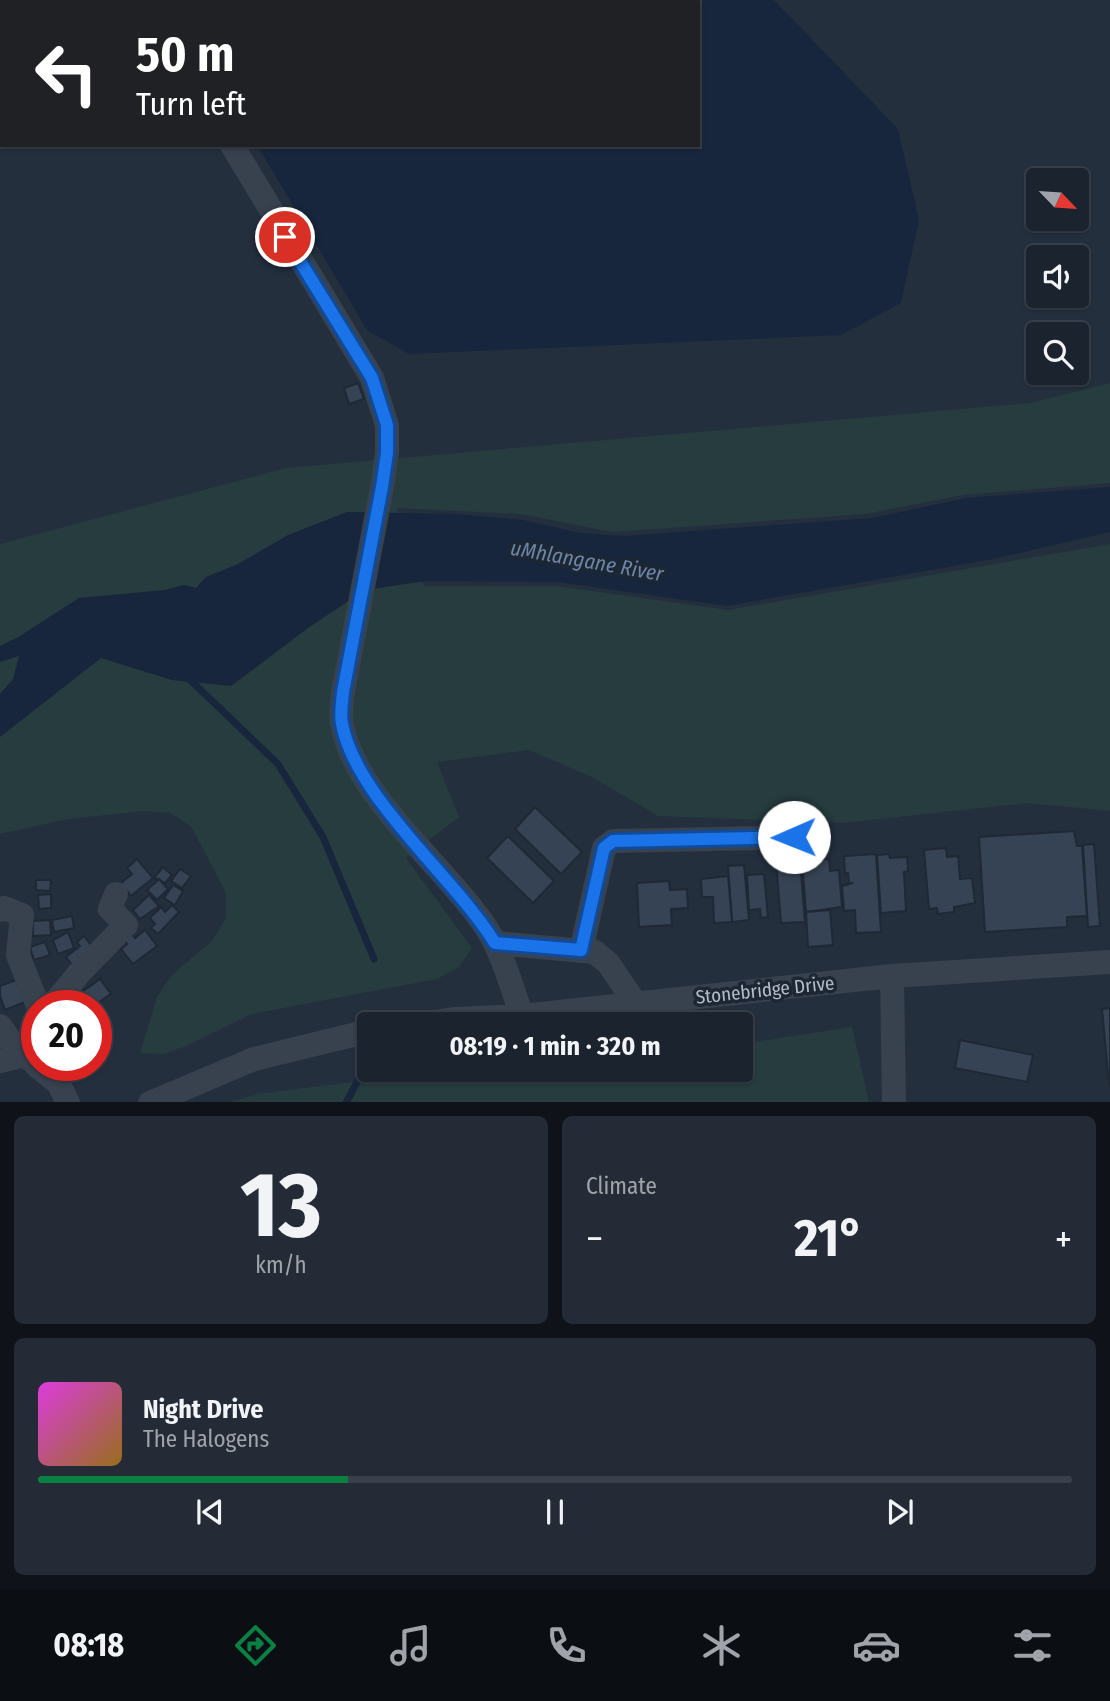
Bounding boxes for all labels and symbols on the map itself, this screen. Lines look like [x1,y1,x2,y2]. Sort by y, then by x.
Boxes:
north arrow [1026,168,1088,231]
pin [255,207,315,267]
water label: uMhlangane River [509,535,666,587]
position arrow [757,800,831,874]
street label: Stonebridge Drive [695,971,835,1009]
speed limit sign: 20 [21,990,112,1081]

